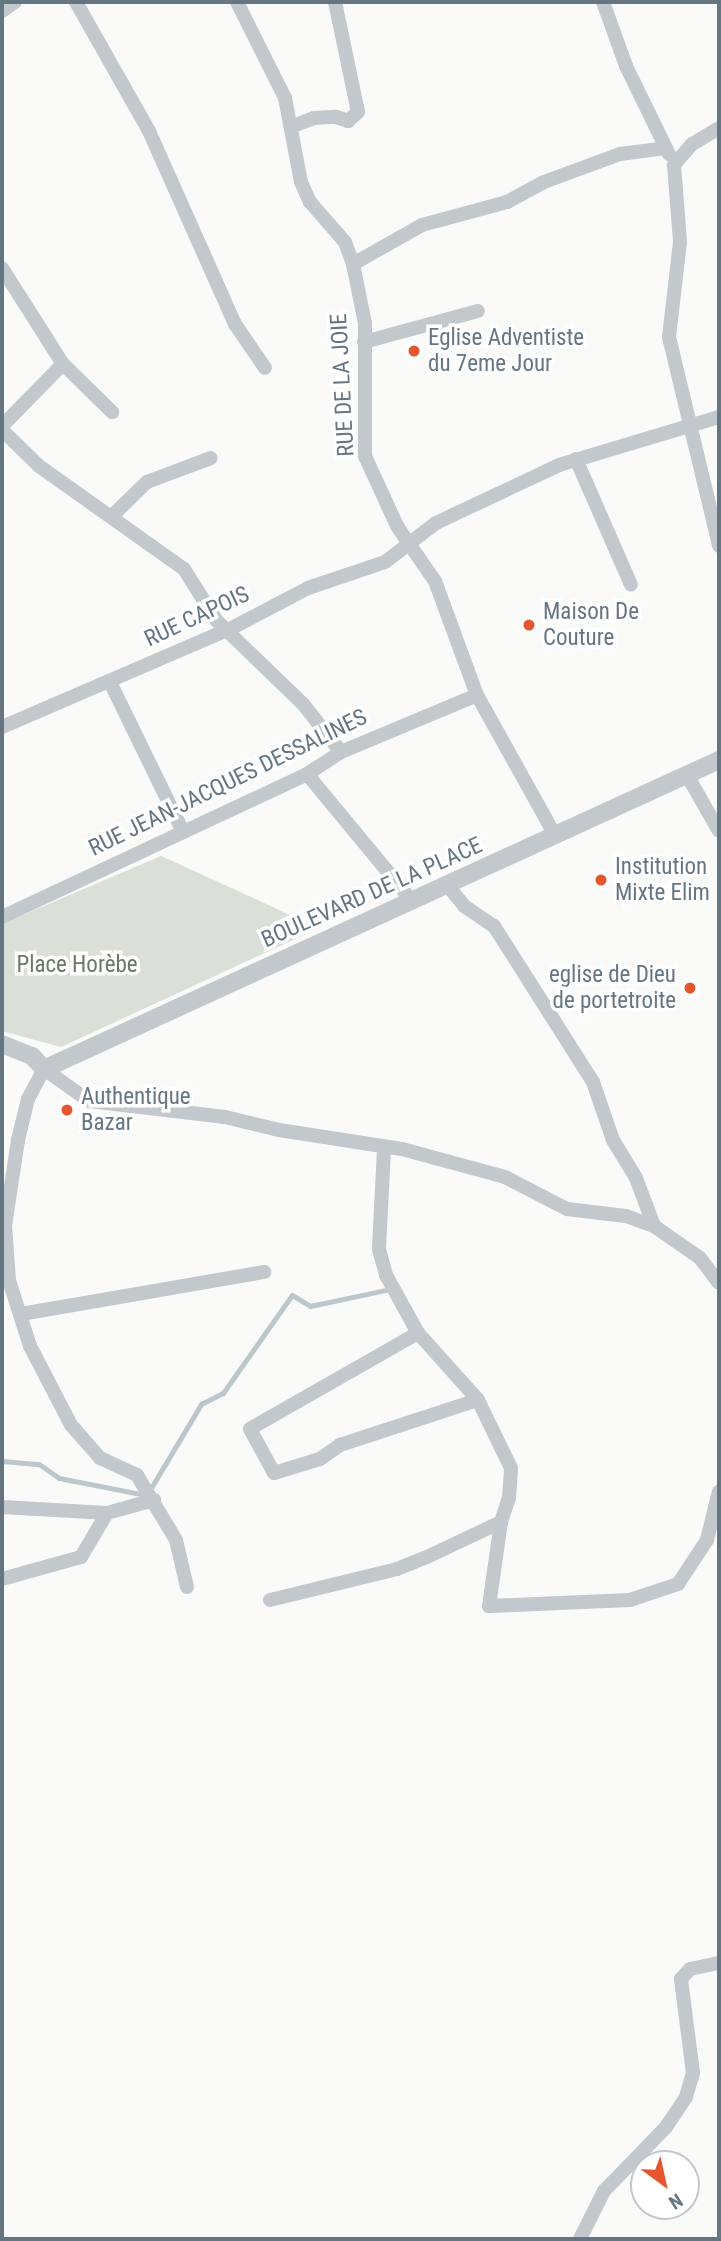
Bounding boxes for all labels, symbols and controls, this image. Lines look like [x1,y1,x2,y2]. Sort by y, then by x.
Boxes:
street label: RUE DE LA JOIE [325,313,361,457]
place label: Eglise Adventiste du 7eme Jour [428,324,584,378]
marker: Eglise Adventiste du 7eme Jour [406,343,422,359]
street label: RUE CAPOIS [140,581,254,653]
place label: Maison De Couture [543,598,639,652]
marker: Maison De Couture [521,617,537,633]
street label: RUE JEAN-JACQUES DESSALINES [84,704,372,862]
street label: BOULEVARD DE LA PLACE [257,832,487,954]
place label: Institution Mixte Elim [615,853,710,907]
marker: Institution Mixte Elim [593,872,609,888]
park label: Place Horèbe [16,951,138,979]
place label: eglise de Dieu de portetroite [549,961,676,1015]
marker: eglise de Dieu de portetroite [682,980,698,996]
place label: Authentique Bazar [81,1083,191,1137]
marker: Authentique Bazar [59,1102,75,1118]
north arrow [630,2150,700,2220]
text: N [664,2189,687,2214]

